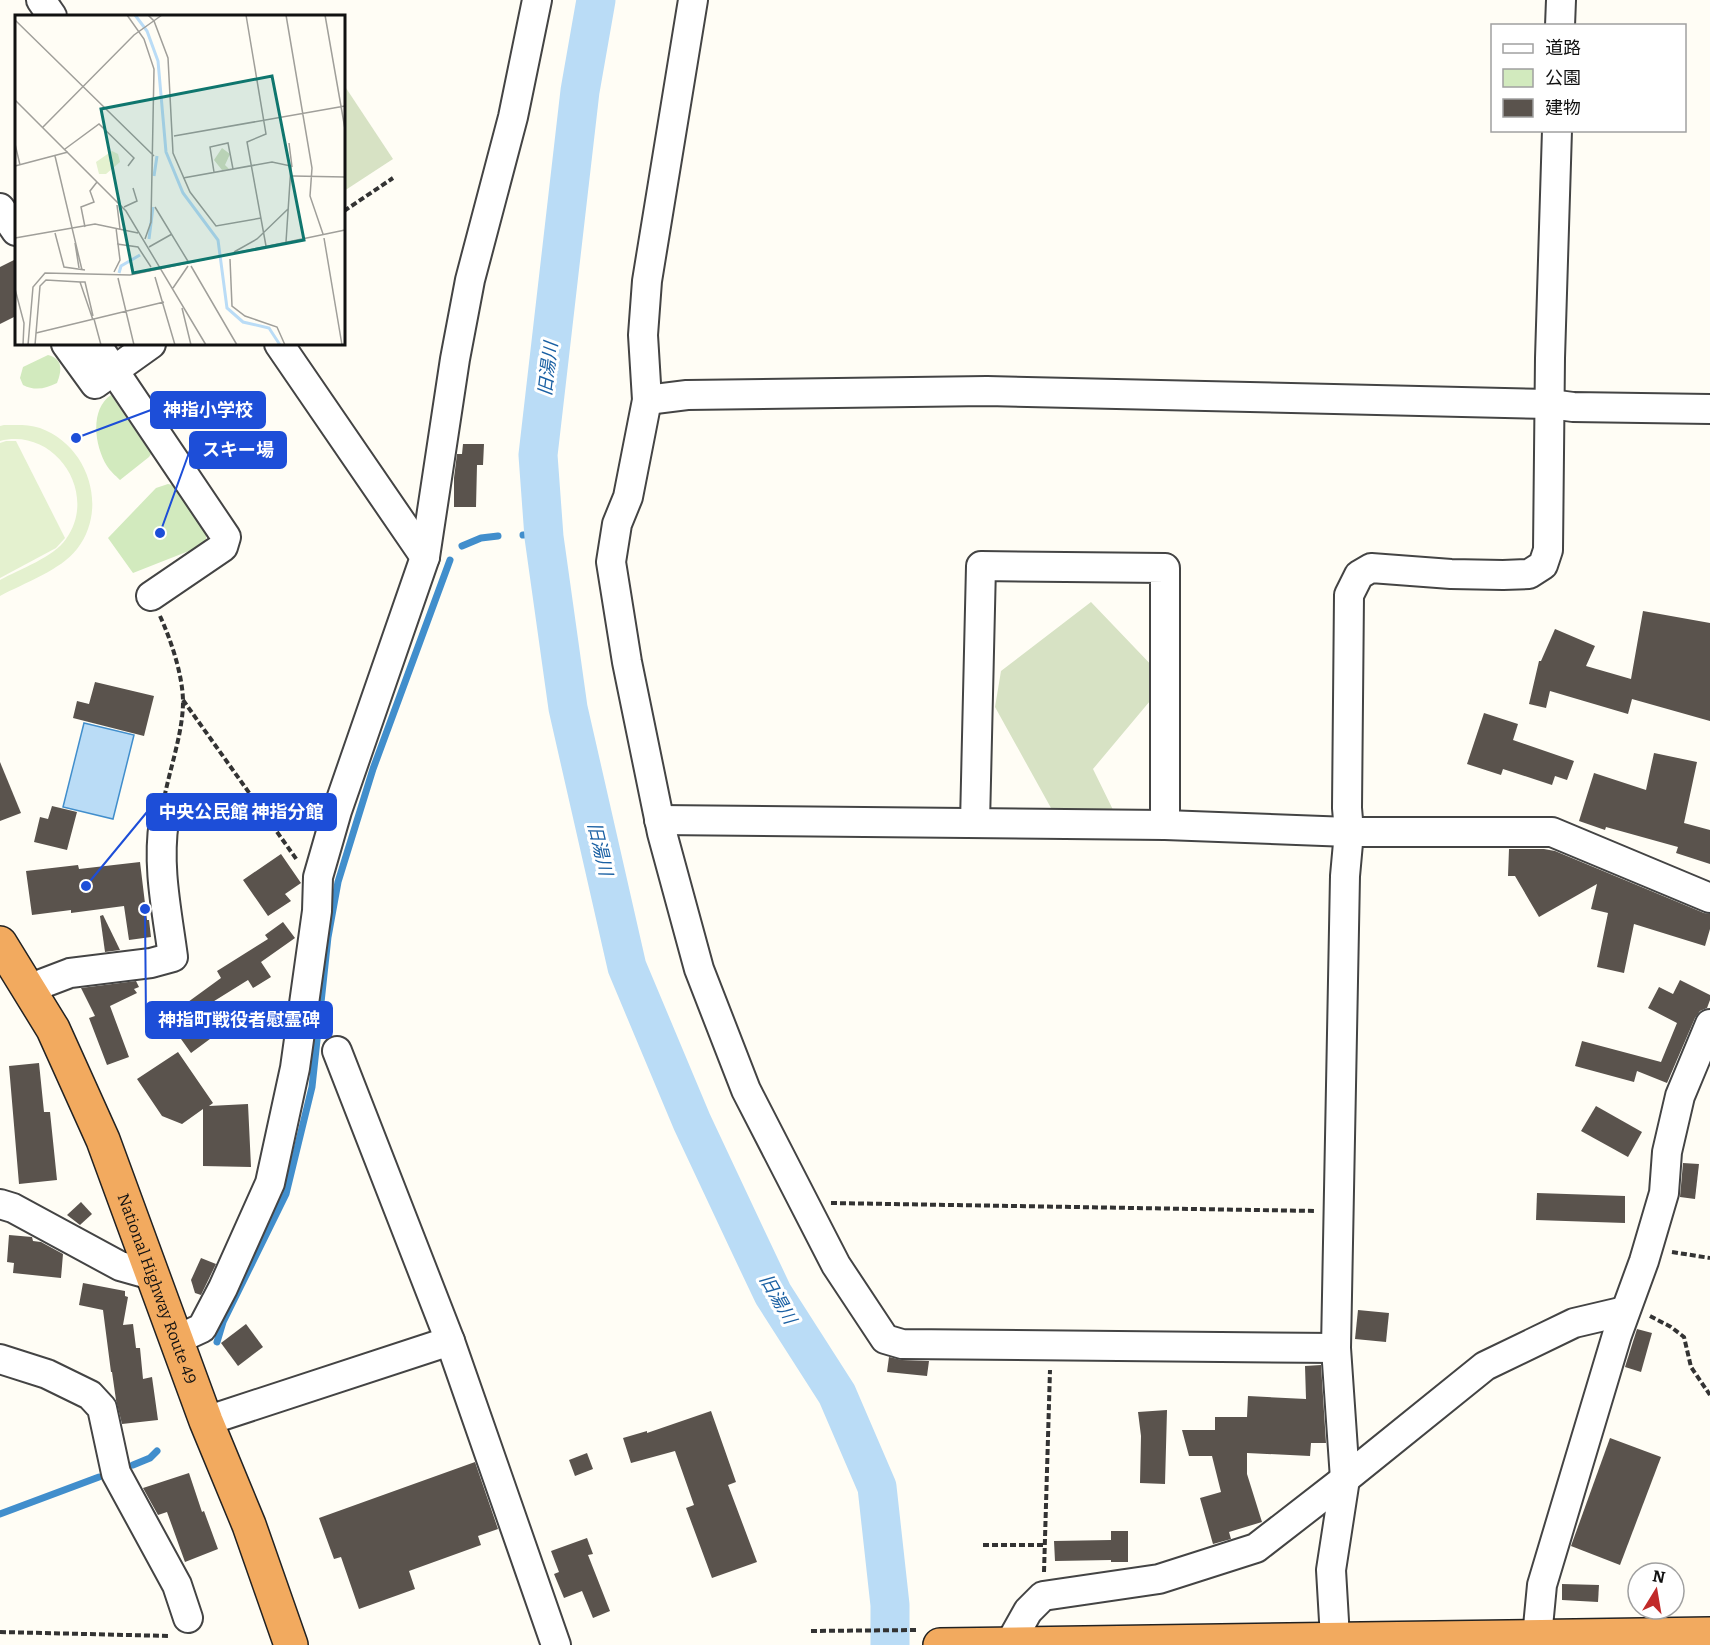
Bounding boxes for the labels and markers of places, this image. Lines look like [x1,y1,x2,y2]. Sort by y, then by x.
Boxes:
callout: 神指小学校 [151,392,265,428]
callout: スキー場 [190,432,286,468]
callout: 中央公民館 神指分館 [147,794,336,830]
callout: 神指町戦役者慰霊碑 [146,1002,332,1038]

